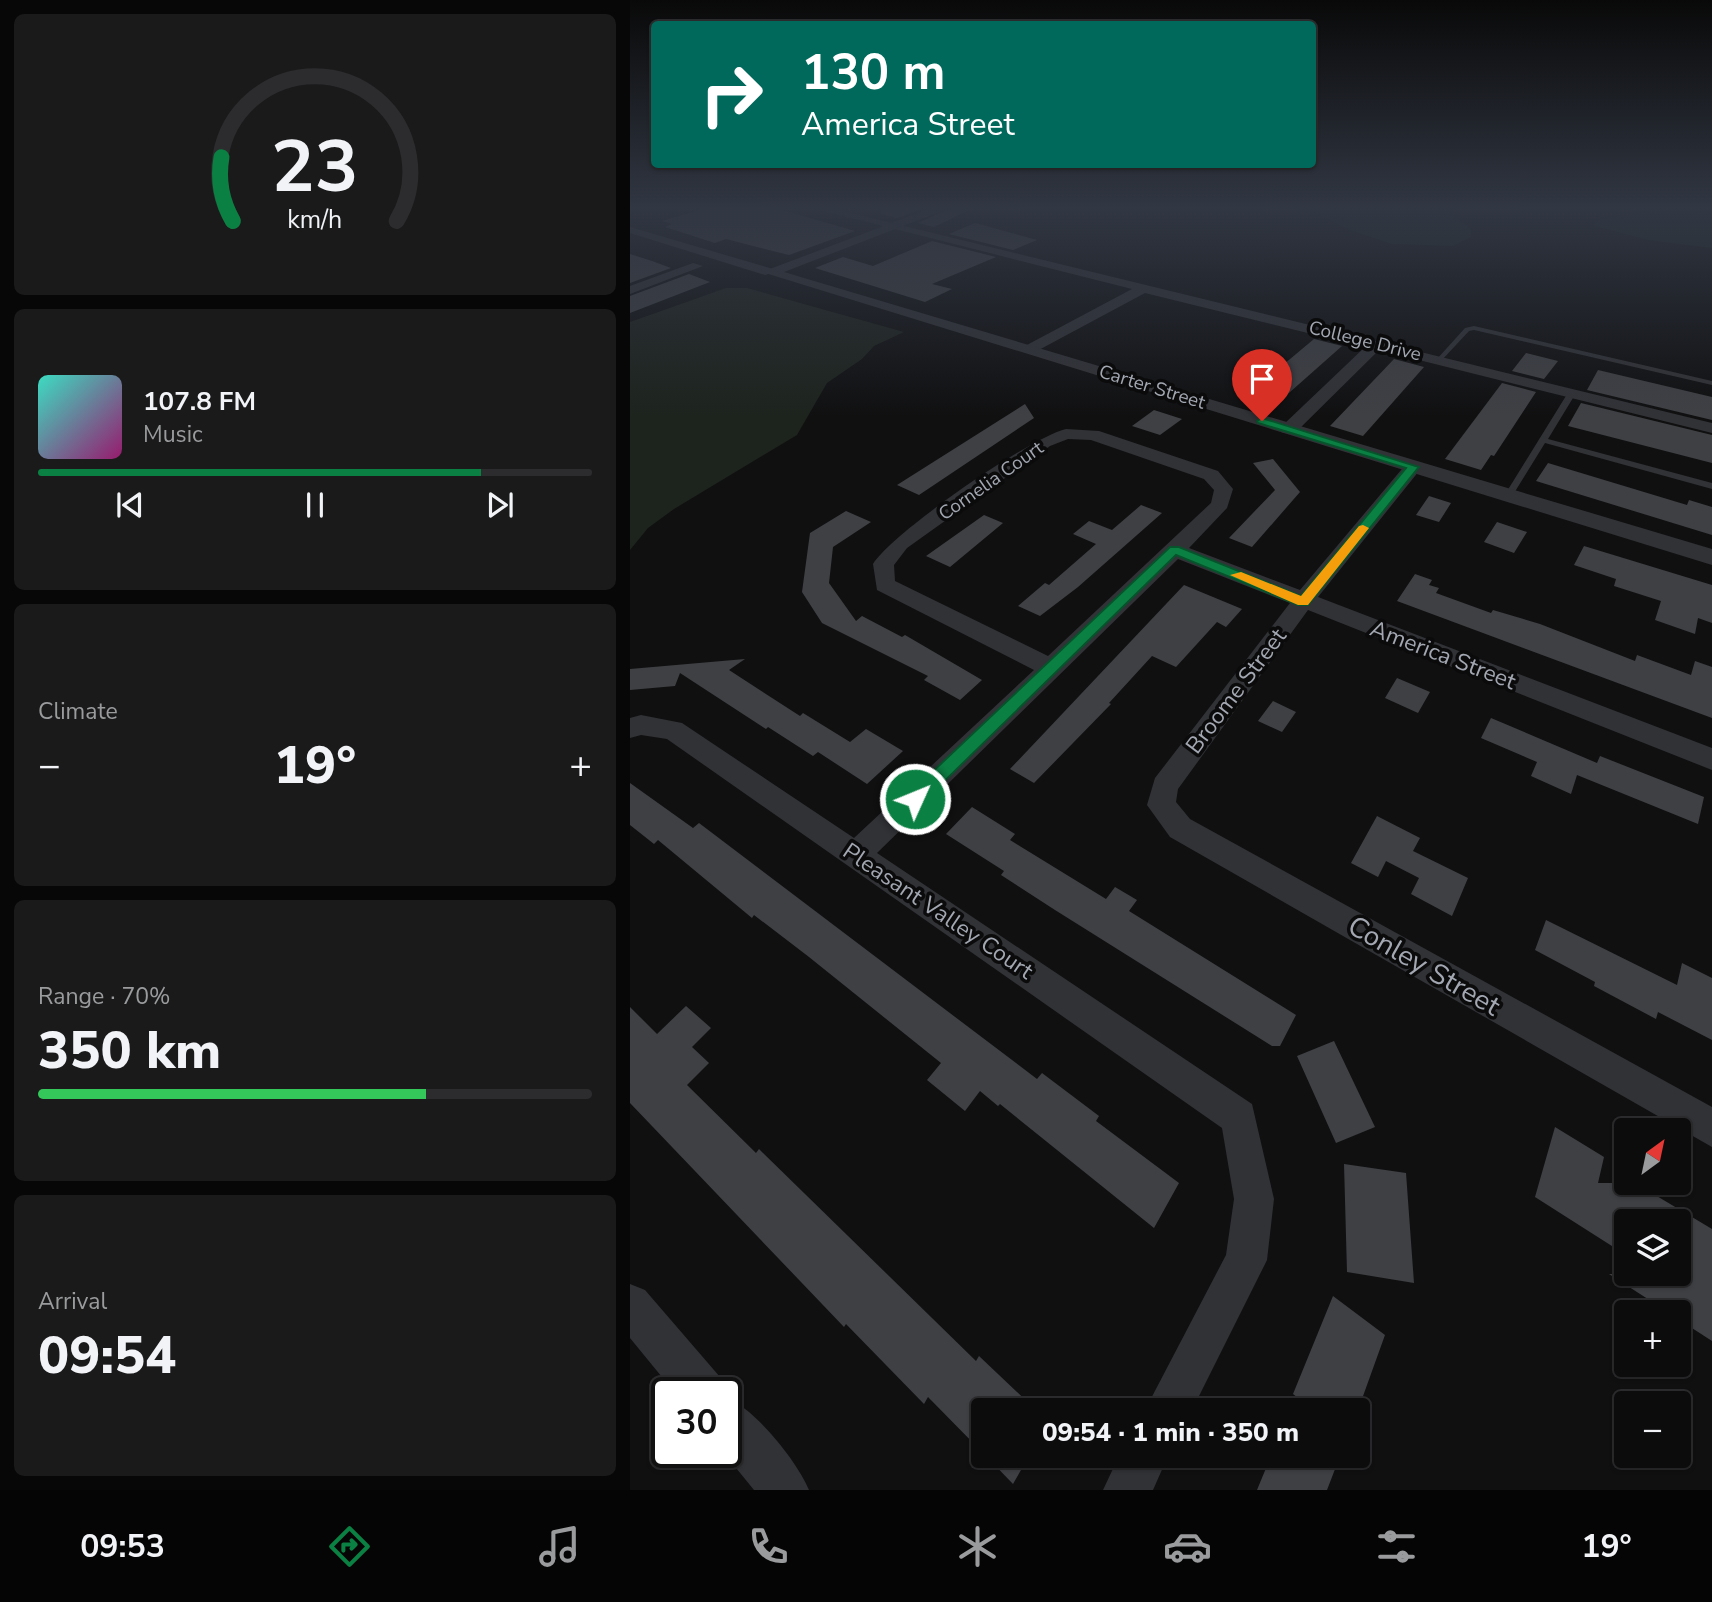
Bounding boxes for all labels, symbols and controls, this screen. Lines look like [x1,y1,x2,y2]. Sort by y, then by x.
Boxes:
text: 130 m [801,39,945,106]
icon: right [686,49,777,140]
text: America Street [801,103,1015,146]
text: 23 [271,117,359,217]
text: km/h [287,202,343,236]
street label: College Drive [1306,314,1424,368]
pin [1232,349,1292,421]
street label: Carter Street [1096,358,1209,416]
icon: arrive [1243,360,1281,398]
text: 107.8 FM [143,384,256,419]
text: Music [143,419,203,450]
street label: Cornelia Court [933,435,1049,527]
icon: previous [111,486,149,524]
icon: pause [296,486,334,524]
icon: next [481,486,519,524]
street label: America Street [1366,613,1521,697]
street label: Broome Street [1179,621,1294,760]
text: Climate [38,696,118,727]
text: 19° [274,730,356,801]
text: − [38,740,61,791]
text: + [569,740,592,791]
position arrow [878,762,952,836]
street label: Pleasant Valley Court [837,836,1040,987]
street label: Conley Street [1341,907,1507,1025]
text: Range · 70% [38,981,170,1012]
text: 350 km [38,1015,221,1086]
north arrow [1614,1118,1690,1195]
map controls [1614,1118,1691,1468]
button: layers [1614,1209,1691,1286]
text: Arrival [38,1286,107,1317]
button: + [1614,1300,1691,1377]
text: 09:54 [38,1320,176,1391]
speed limit sign: 30 [651,1377,742,1468]
button: − [1614,1391,1691,1468]
text: 09:54 · 1 min · 350 m [1042,1415,1299,1450]
icon: directions [325,1522,374,1571]
icon: music [535,1522,584,1571]
icon: phone [744,1522,793,1571]
icon: climate [953,1522,1002,1571]
icon: car [1163,1522,1212,1571]
icon: filters [1372,1522,1421,1571]
text: 09:53 [80,1525,165,1568]
text: 19° [1581,1525,1632,1568]

